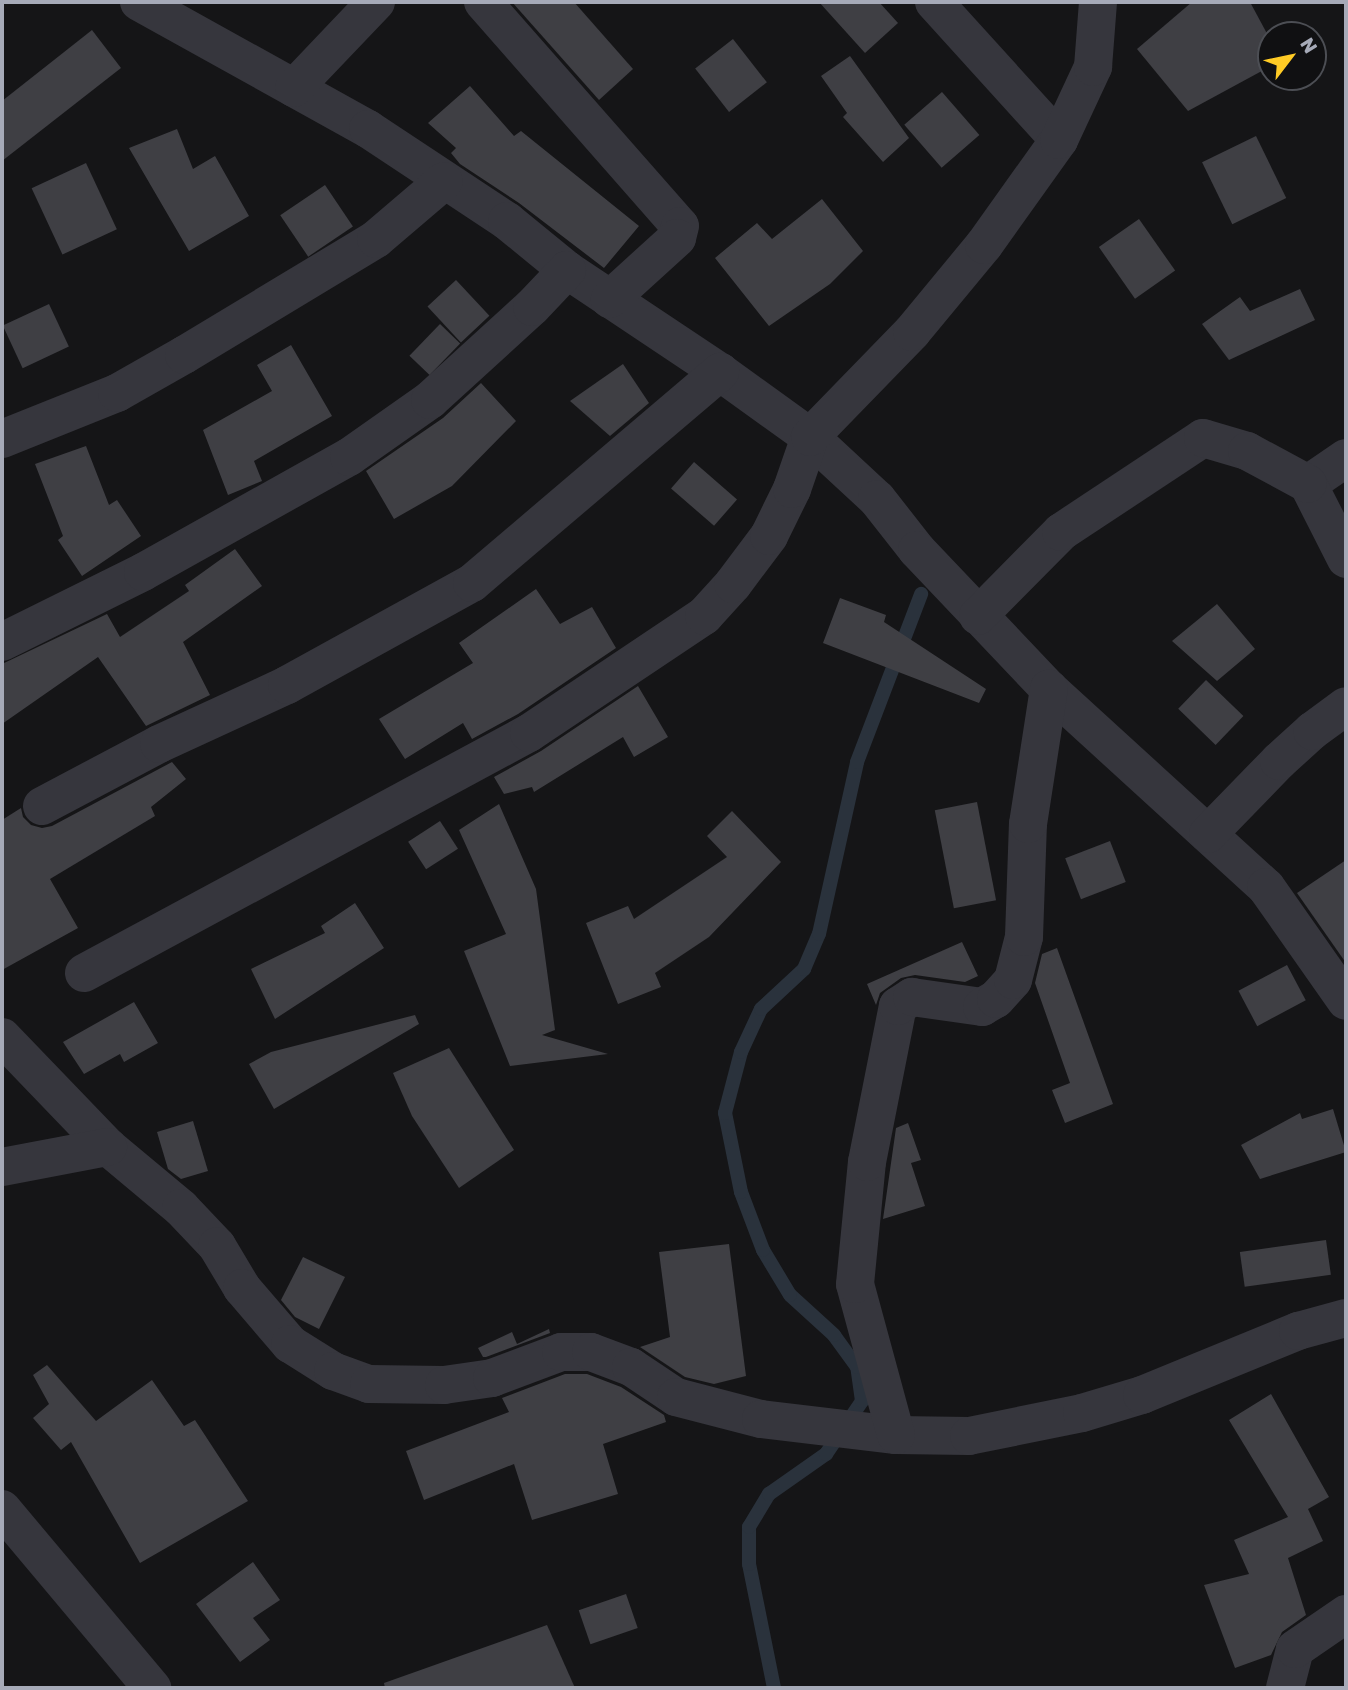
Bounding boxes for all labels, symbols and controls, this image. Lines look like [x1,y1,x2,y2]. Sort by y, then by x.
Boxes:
north arrow [1257,21,1327,91]
text: N [1295,34,1322,58]

